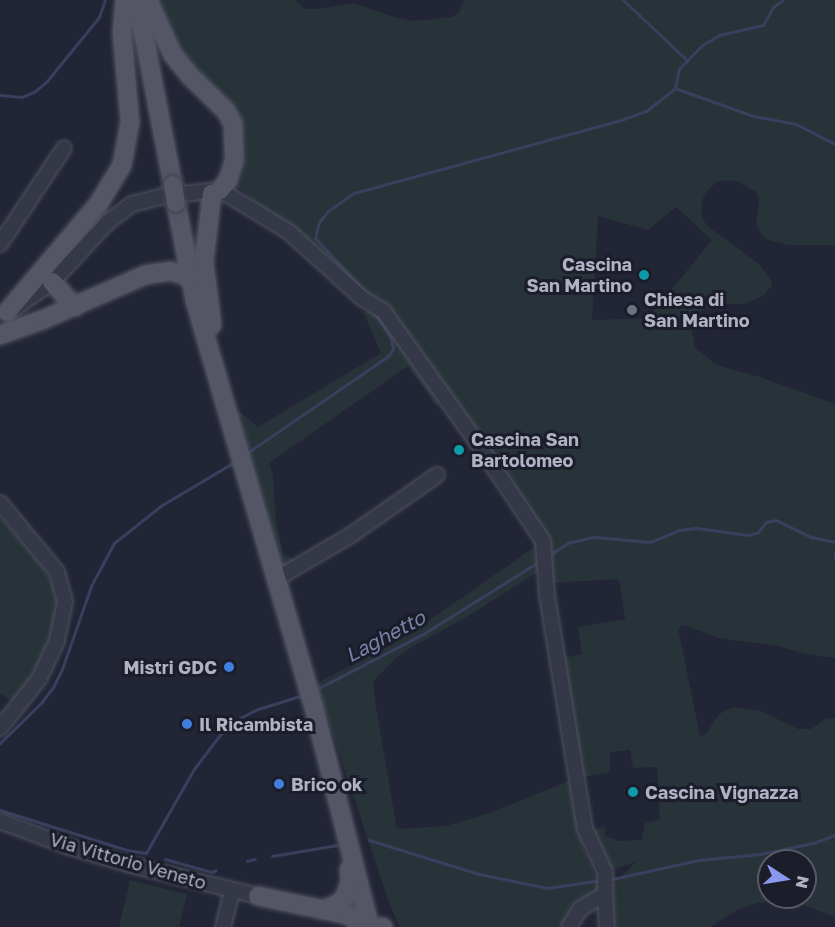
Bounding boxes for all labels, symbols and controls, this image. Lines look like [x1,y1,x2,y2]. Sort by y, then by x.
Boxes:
place label: Cascina San Martino [526,254,632,296]
marker: Cascina San Martino [637,268,651,282]
place label: Chiesa di San Martino [644,289,750,332]
marker: Chiesa di San Martino [625,303,639,317]
place label: Cascina San Bartolomeo [471,429,579,472]
marker: Cascina San Bartolomeo [452,443,466,457]
water label: Laghetto [341,605,429,667]
place label: Mistri GDC [124,656,217,678]
marker: Mistri GDC [222,660,236,674]
place label: Il Ricambista [199,713,313,735]
marker: Il Ricambista [180,717,194,731]
place label: Brico ok [291,773,363,795]
marker: Brico ok [272,777,286,791]
place label: Cascina Vignazza [645,781,799,803]
marker: Cascina Vignazza [626,785,640,799]
street label: Via Vittorio Veneto [47,828,209,894]
north arrow [757,849,817,909]
text: N [792,874,814,890]

